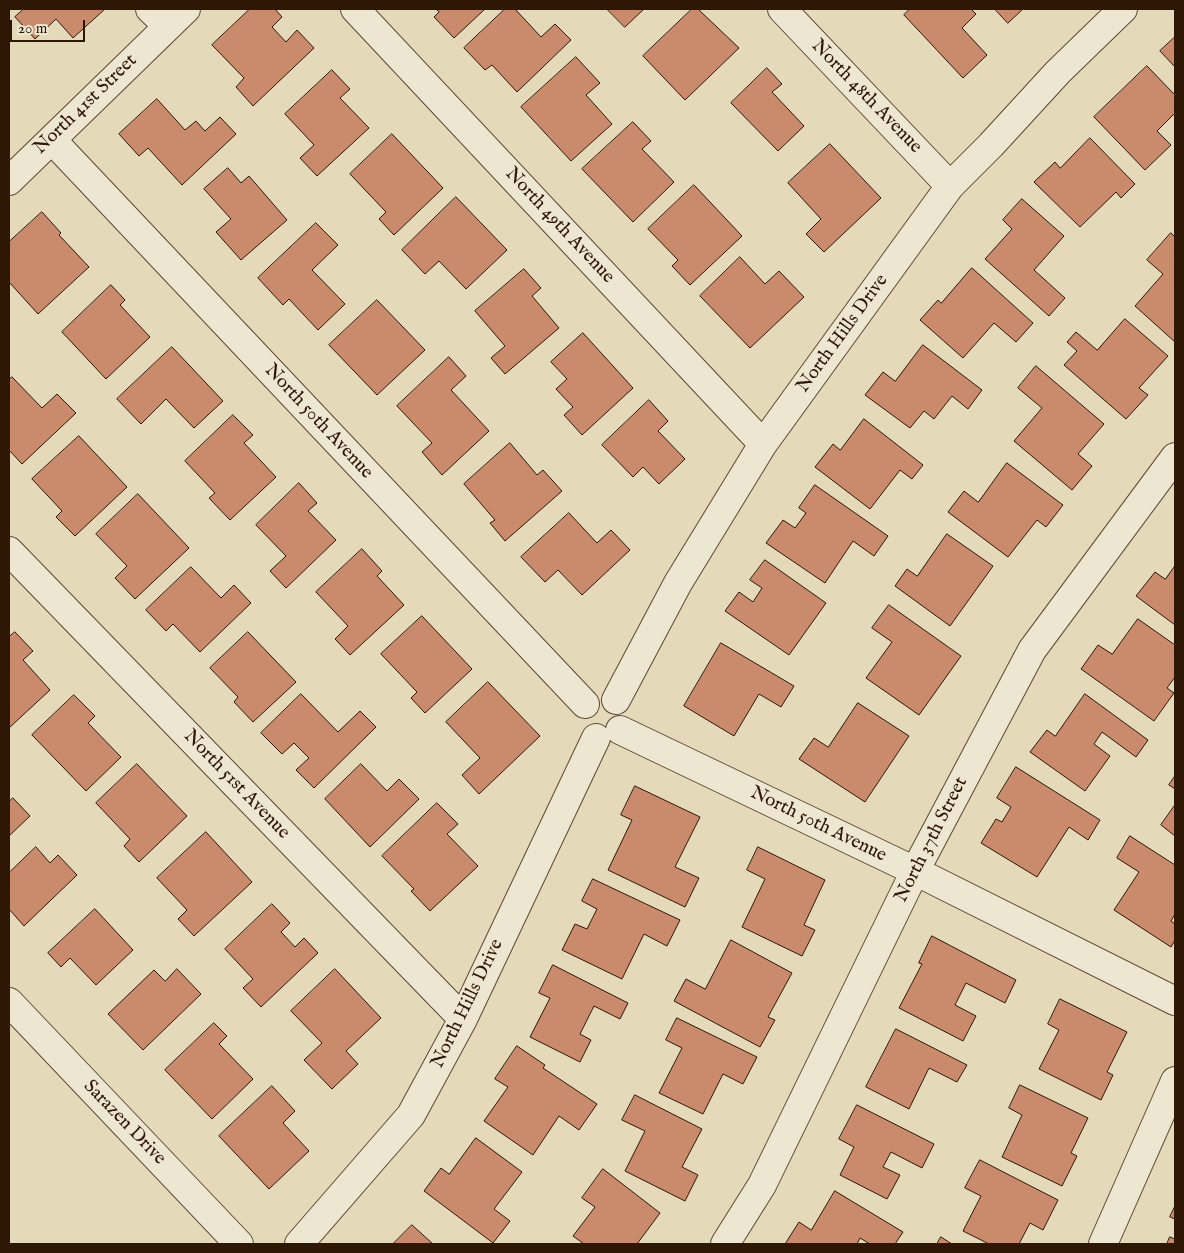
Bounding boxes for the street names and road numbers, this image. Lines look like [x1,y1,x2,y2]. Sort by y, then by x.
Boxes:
street label: North 48th Avenue [806,35,926,159]
street label: North 41st Street [30,50,142,160]
street label: North 49th Avenue [499,163,619,289]
street label: North Hills Drive [792,270,894,398]
street label: North 50th Avenue [259,360,377,484]
street label: North 51st Avenue [178,726,294,844]
street label: North 37th Street [891,773,973,907]
street label: North 50th Avenue [746,782,890,868]
street label: North Hills Drive [427,936,509,1072]
street label: Sarazen Drive [78,1076,170,1170]

